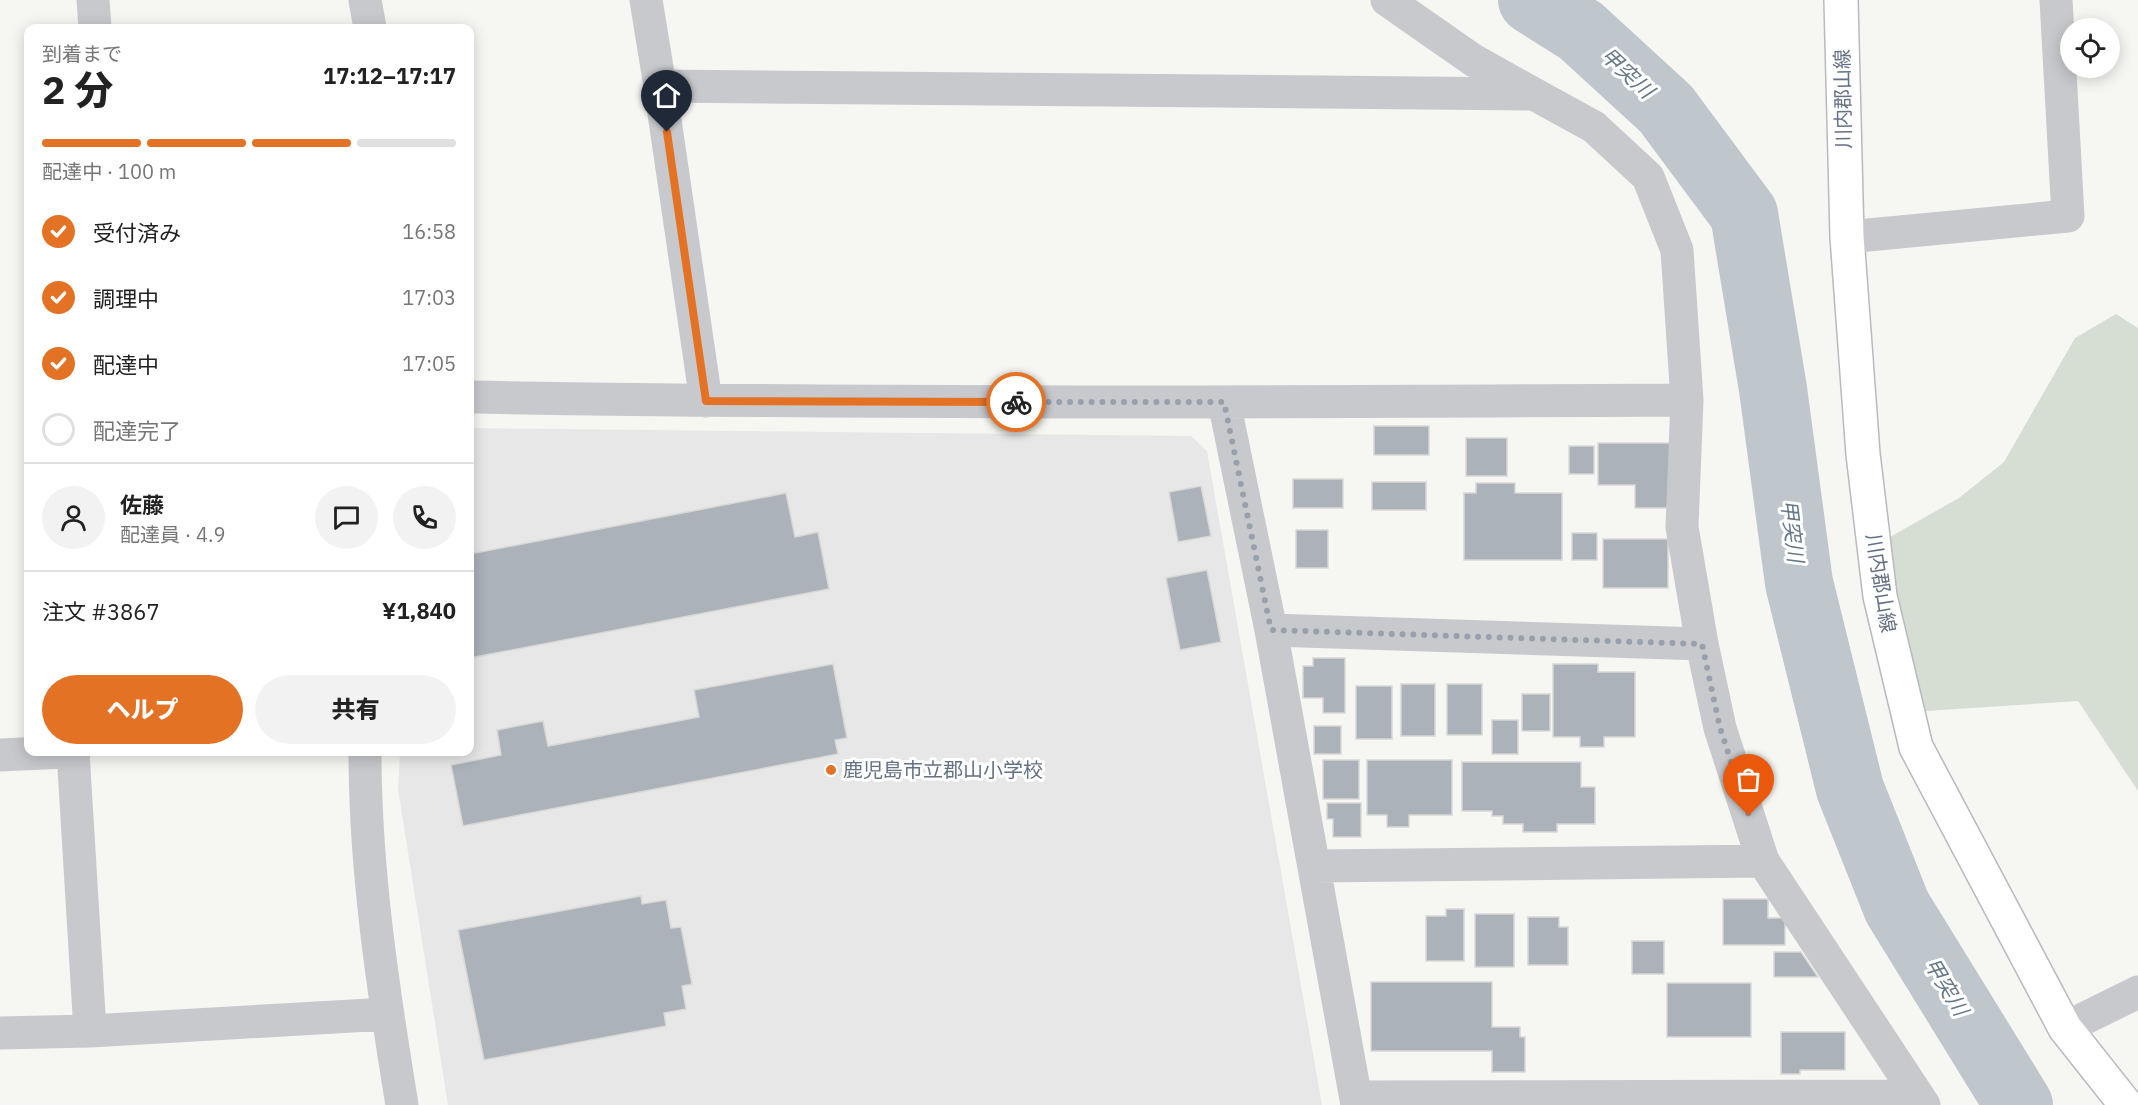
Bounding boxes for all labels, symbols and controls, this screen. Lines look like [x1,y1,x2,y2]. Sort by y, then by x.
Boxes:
map controls [2060,18,2120,78]
button: locate [2060,18,2120,78]
text: 到着まで [42,40,122,67]
water label: 甲突川 [1595,41,1662,105]
street label: 川内郡山線 [1828,49,1857,149]
text: 17:12–17:17 [323,61,456,90]
text: 2 分 [42,64,114,115]
pin [641,70,692,132]
icon: home [650,79,683,112]
text: 配達中 · 100 m [42,158,176,185]
icon: check [42,215,75,248]
text: 受付済み [93,218,181,247]
text: 16:58 [402,218,456,245]
icon: check [42,281,75,314]
text: 調理中 [93,284,159,313]
text: 17:03 [402,284,456,311]
icon: check [42,347,75,380]
text: 配達中 [93,350,159,379]
text: 17:05 [402,350,456,377]
courier [986,372,1046,432]
icon: bike [1000,386,1033,419]
text: 配達完了 [93,416,181,445]
button: person [42,486,105,549]
button: chat [315,486,378,549]
button: phone [393,486,456,549]
text: 佐藤 [120,490,164,519]
water label: 甲突川 [1775,498,1811,566]
text: 配達員 · 4.9 [120,521,225,548]
street label: 川内郡山線 [1860,531,1903,634]
text: ¥1,840 [382,596,456,625]
text: 注文 #3867 [42,597,160,626]
button: ヘルプ [42,675,243,744]
button: 共有 [255,675,456,744]
pin [1723,754,1774,816]
place label: 鹿児島市立郡山小学校 [843,756,1043,783]
marker: 鹿児島市立郡山小学校 [824,763,838,777]
icon: bag [1732,763,1765,796]
water label: 甲突川 [1919,952,1976,1022]

